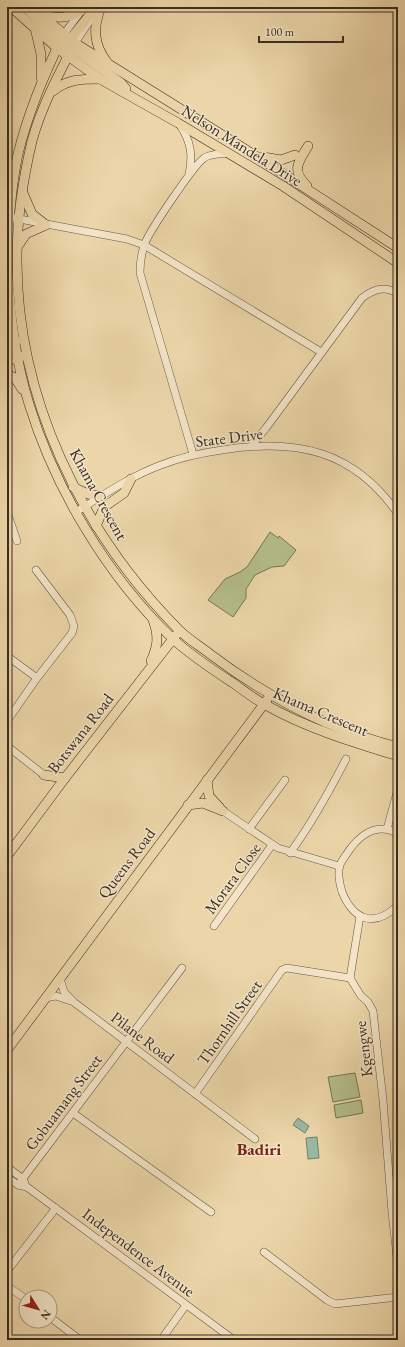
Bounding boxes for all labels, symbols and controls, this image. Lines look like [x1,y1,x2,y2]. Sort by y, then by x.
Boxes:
scale bar [259,18,343,44]
text: 100 m [265,24,295,40]
street label: Nelson Mandela Drive [178,100,306,191]
street label: State Drive [194,423,264,452]
street label: Khama Crescent [65,445,132,544]
street label: Khama Crescent [270,682,372,741]
street label: Botswana Road [43,688,119,778]
street label: Queens Road [93,823,160,903]
street label: Morara Close [199,838,265,918]
street label: Thornhill Street [192,976,266,1069]
street label: Pilane Road [107,1007,179,1069]
street label: Kgengwe [350,1020,377,1078]
street label: Gobuamang Street [20,1050,106,1155]
district label: Badiri [237,1138,281,1160]
street label: Independence Avenue [78,1203,199,1302]
north arrow [18,1289,58,1329]
text: N [38,1307,54,1323]

